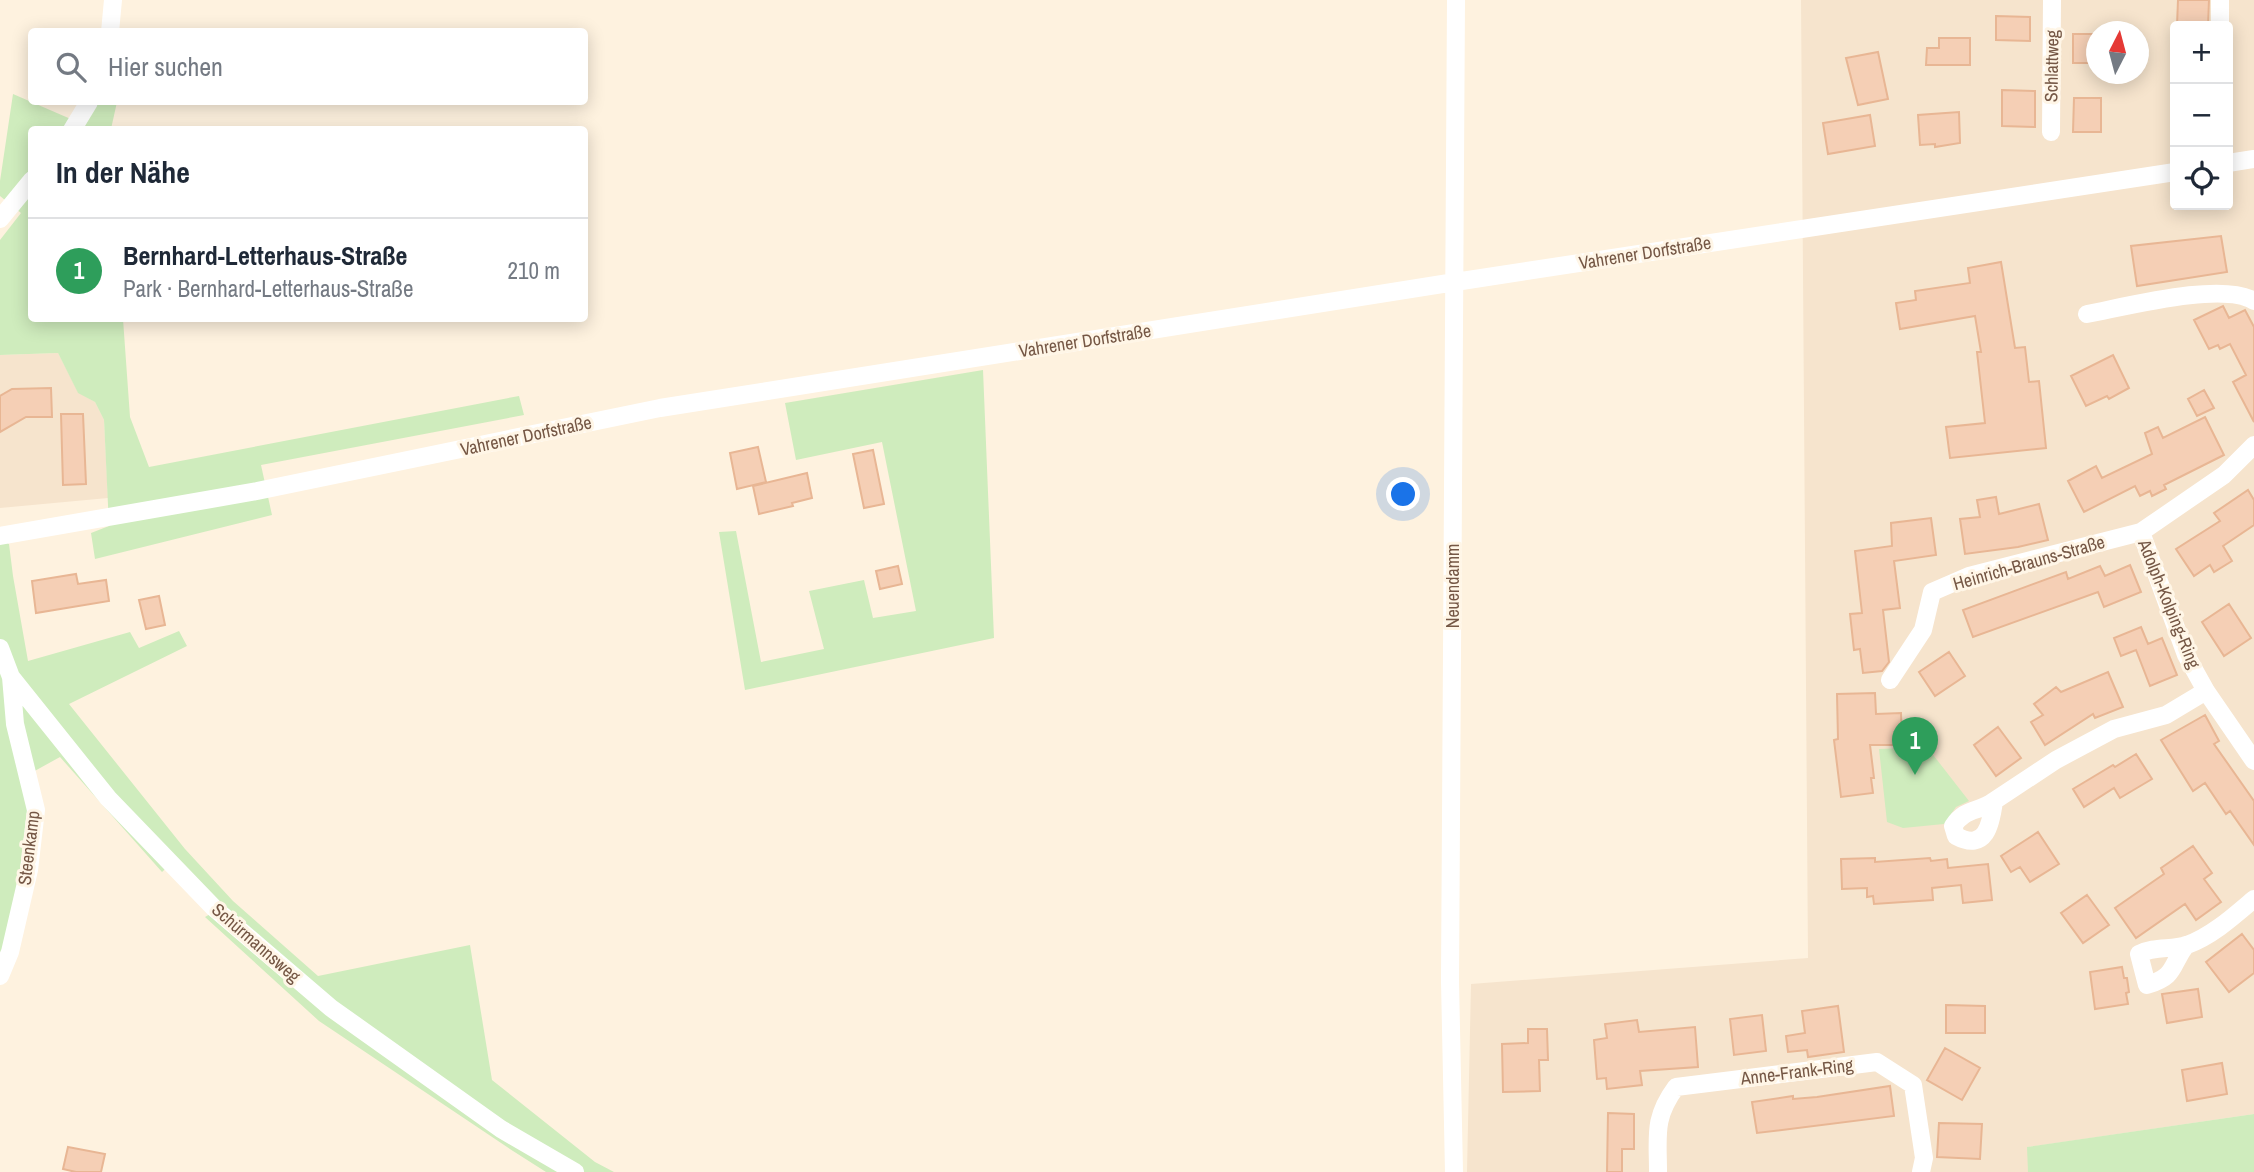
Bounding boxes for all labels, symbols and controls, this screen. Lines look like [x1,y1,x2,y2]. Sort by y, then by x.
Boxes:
north arrow [2086,21,2149,84]
map controls [2170,21,2233,210]
button: + [2170,21,2233,84]
search box [28,28,588,105]
street label: Schlattweg [2038,29,2065,102]
icon: search [52,48,90,86]
text: Hier suchen [108,49,223,84]
button: − [2170,84,2233,147]
button: locate [2170,147,2233,210]
text: In der Nähe [56,152,190,192]
street label: Vahrener Dorfstraße [1577,230,1713,275]
text: Bernhard-Letterhaus-Straße [123,238,407,273]
text: 1 [74,255,84,286]
text: 210 m [508,255,560,286]
text: Park · Bernhard-Letterhaus-Straße [123,273,413,304]
street label: Vahrener Dorfstraße [1017,318,1153,363]
street label: Vahrener Dorfstraße [458,409,594,462]
your location [1386,477,1420,511]
street label: Heinrich-Brauns-Straße [1950,529,2108,596]
street label: Adolph-Kolping-Ring [2132,535,2207,673]
street label: Neuendamm [1440,544,1465,628]
pin: 1 [1892,717,1938,775]
street label: Steenkamp [12,809,45,887]
street label: Schürmannsweg [207,897,307,989]
street label: Anne-Frank-Ring [1738,1052,1855,1091]

